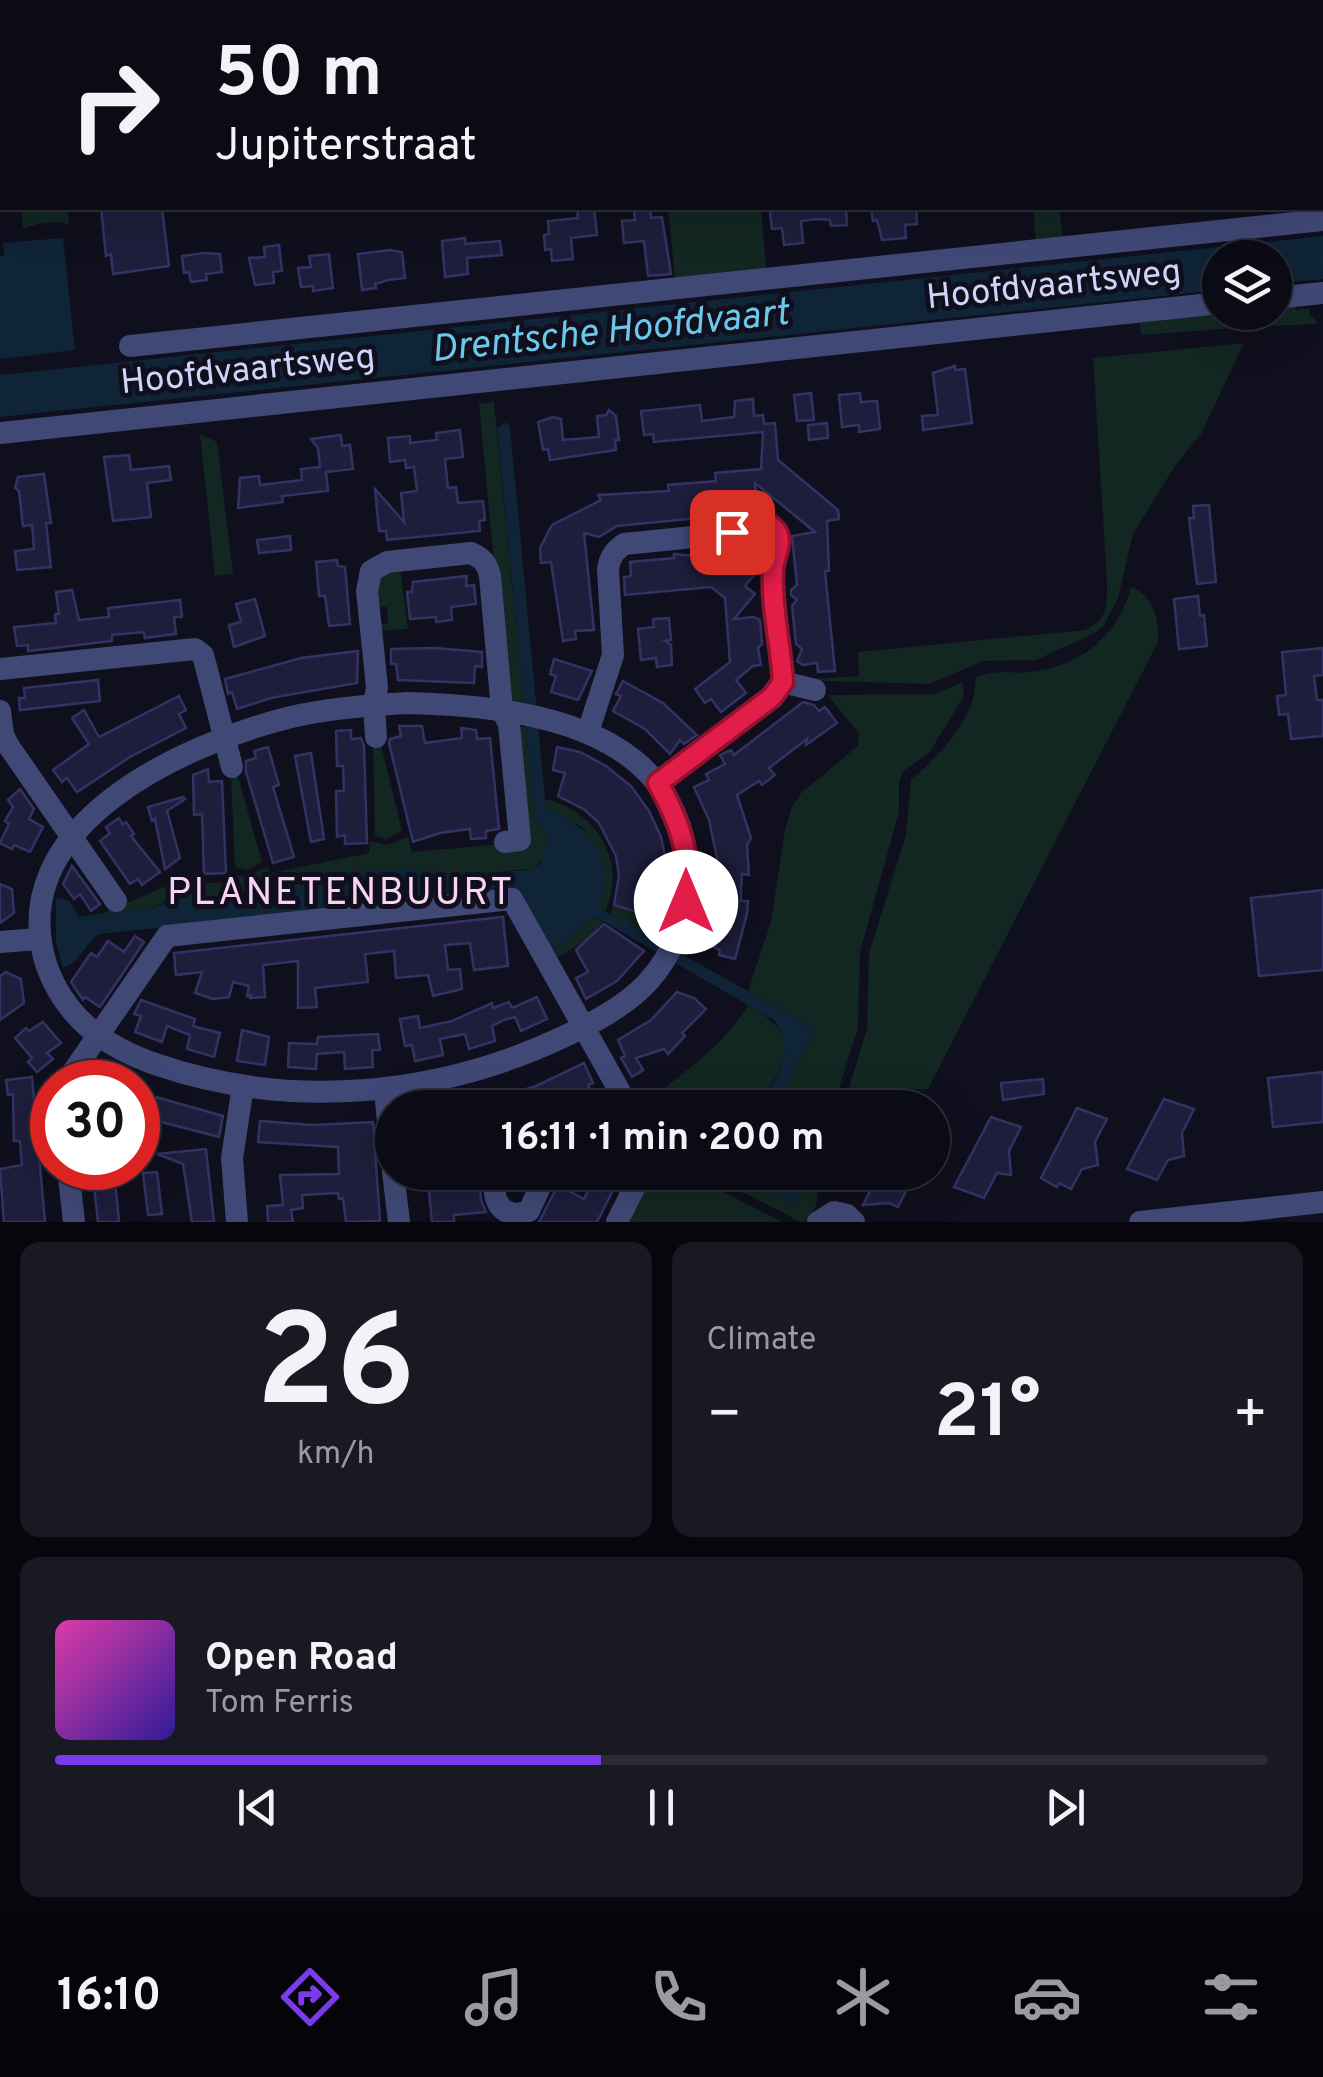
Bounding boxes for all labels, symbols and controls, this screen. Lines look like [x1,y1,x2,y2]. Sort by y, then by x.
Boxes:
text: 50 m [215,32,382,121]
icon: right [50,40,180,170]
text: Jupiterstraat [215,119,477,176]
map controls [1202,240,1292,330]
button: layers [1202,240,1292,330]
street label: Hoofdvaartsweg [924,251,1184,321]
water label: Drentsche Hoofdvaart [429,290,794,376]
street label: Hoofdvaartsweg [118,336,378,406]
pin [690,490,775,575]
icon: arrive [705,505,760,560]
position arrow [634,850,738,954]
district label: PLANETENBUURT [167,870,515,919]
speed limit sign: 30 [30,1060,160,1190]
text: 16:11 · 1 min · 200 m [501,1115,824,1164]
text: 26 [256,1287,415,1452]
text: Climate [707,1321,816,1361]
text: 21° [934,1369,1041,1464]
text: − [707,1382,742,1452]
text: + [1233,1382,1268,1452]
text: km/h [297,1435,375,1475]
text: Open Road [205,1635,398,1684]
text: Tom Ferris [205,1684,354,1724]
icon: previous [230,1780,285,1835]
icon: pause [634,1780,689,1835]
icon: next [1038,1780,1093,1835]
icon: directions [275,1962,345,2032]
icon: music [459,1962,529,2032]
icon: phone [644,1962,714,2032]
icon: climate [828,1962,898,2032]
icon: car [1012,1962,1082,2032]
icon: filters [1196,1962,1266,2032]
text: 16:10 [57,1969,161,2026]

